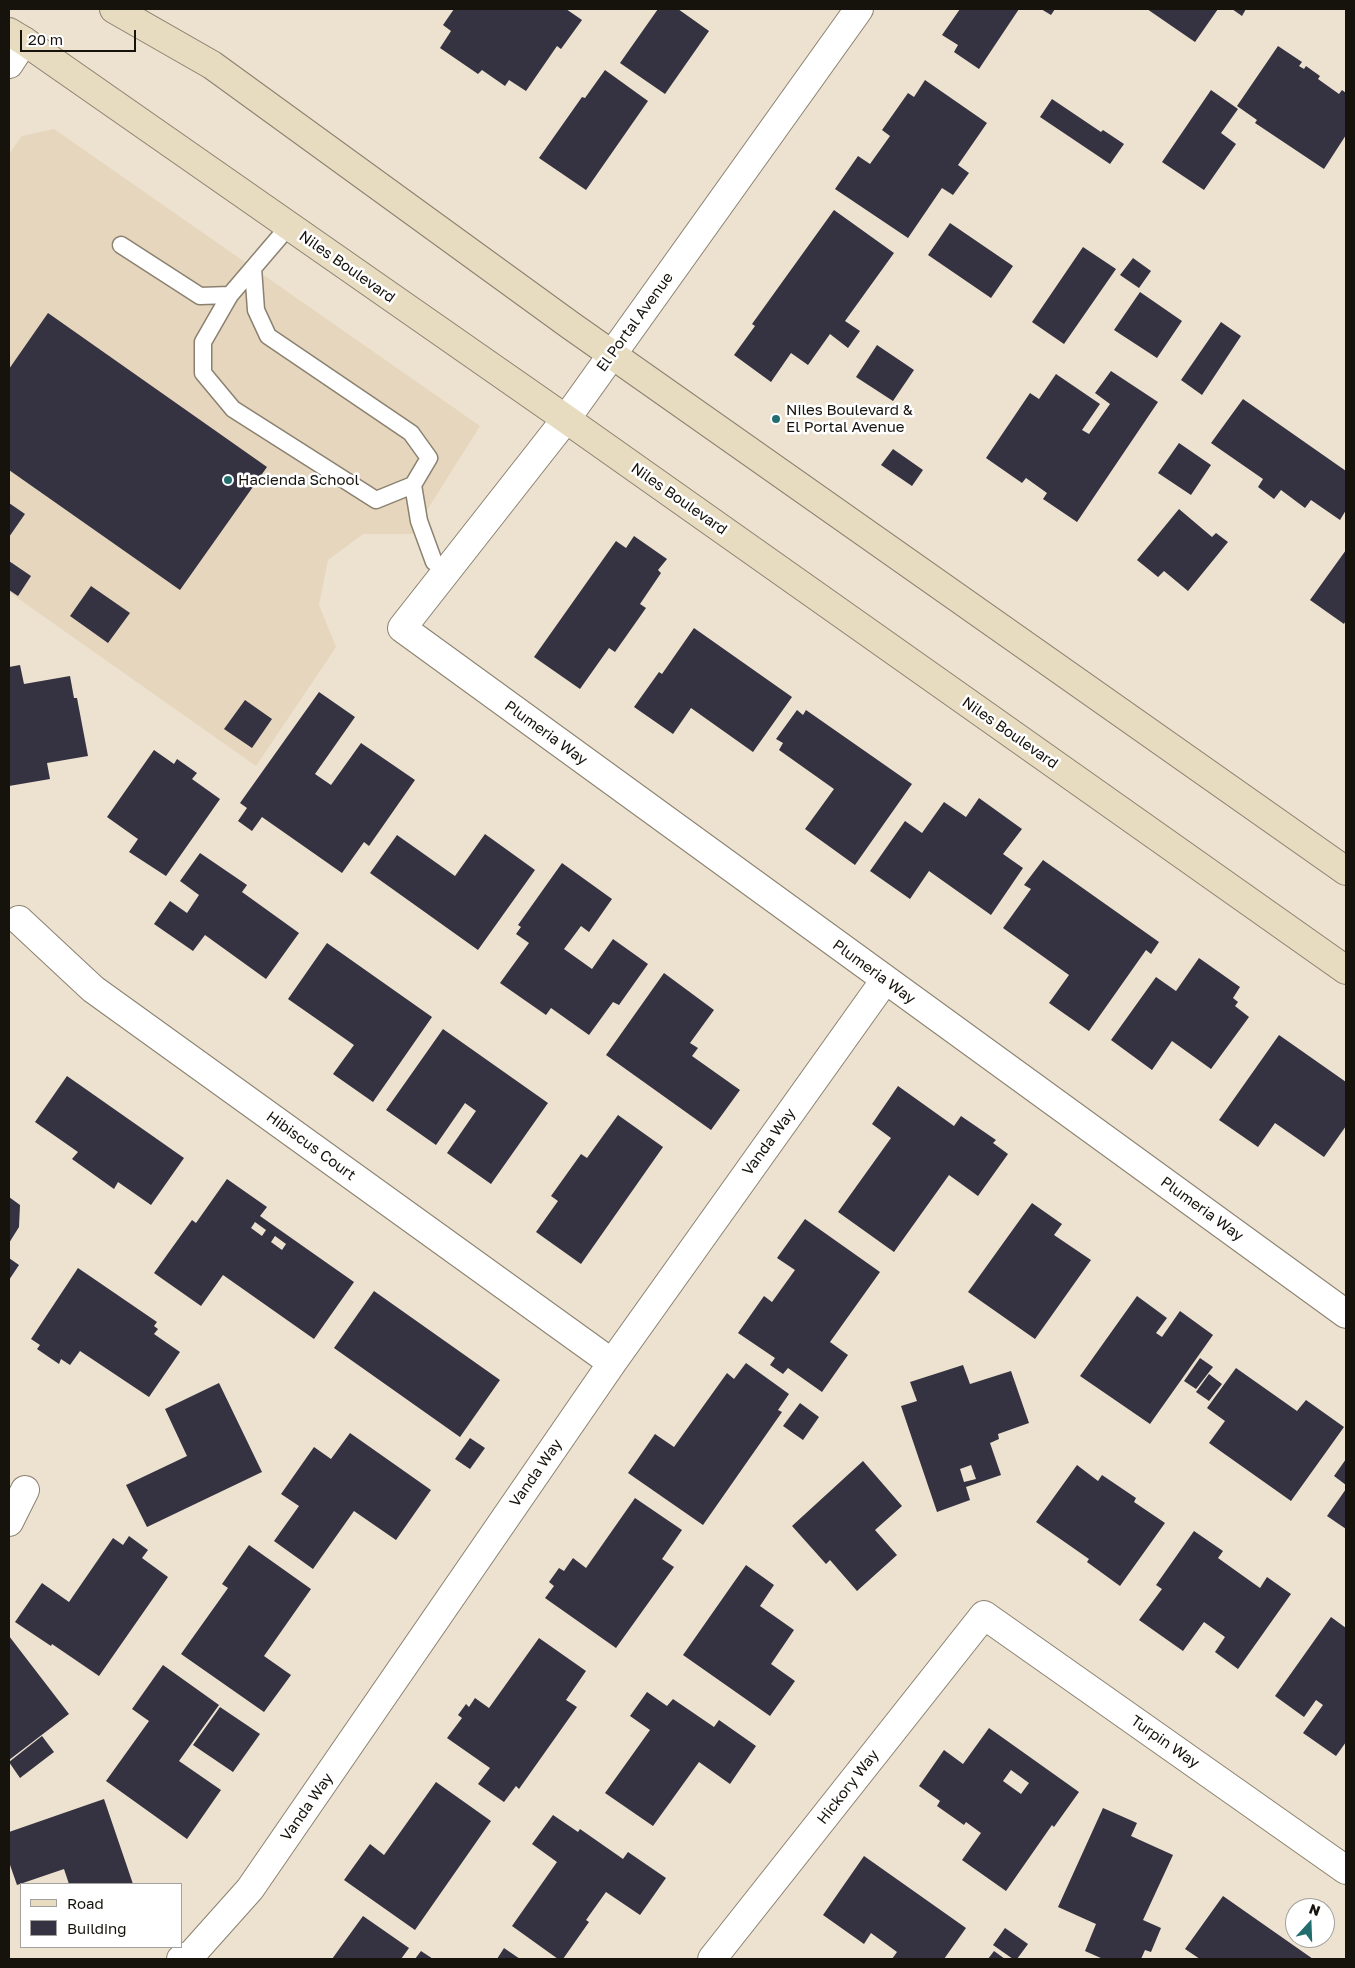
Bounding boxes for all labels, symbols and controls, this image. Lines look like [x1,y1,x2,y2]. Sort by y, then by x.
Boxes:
scale bar [22,20,139,52]
text: 20 m [28,30,63,48]
street label: Niles Boulevard [296,227,398,307]
street label: El Portal Avenue [593,269,677,375]
place label: Niles Boulevard & El Portal Avenue [786,401,913,436]
marker: Niles Boulevard & El Portal Avenue [770,413,782,425]
street label: Niles Boulevard [628,459,730,539]
place label: Hacienda School [238,471,359,489]
marker: Hacienda School [222,474,234,486]
street label: Niles Boulevard [959,693,1061,773]
street label: Plumeria Way [501,697,591,769]
street label: Plumeria Way [829,936,919,1008]
street label: Vanda Way [739,1105,799,1179]
street label: Hibiscus Court [263,1108,359,1184]
street label: Plumeria Way [1157,1173,1247,1245]
street label: Vanda Way [506,1436,566,1510]
street label: Turpin Way [1127,1712,1203,1772]
street label: Hickory Way [813,1746,883,1828]
street label: Vanda Way [277,1770,337,1844]
legend [20,1883,182,1948]
text: Road [67,1894,104,1912]
north arrow [1285,1898,1335,1948]
text: N [1307,1900,1323,1919]
text: Building [67,1919,127,1937]

